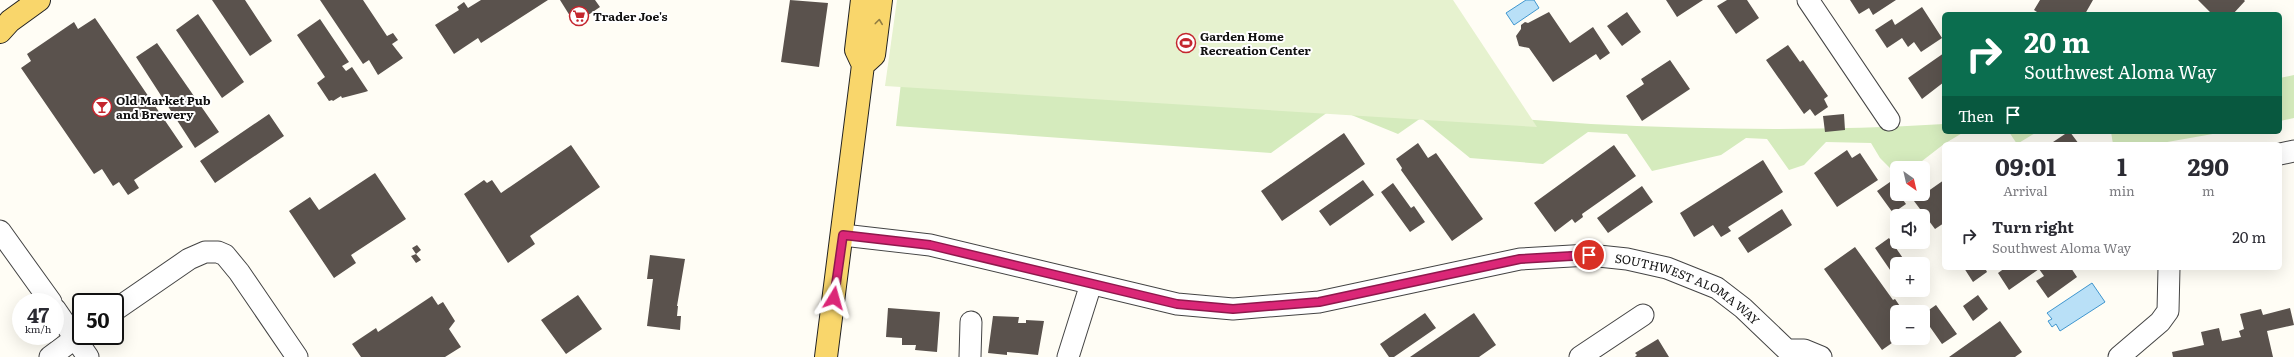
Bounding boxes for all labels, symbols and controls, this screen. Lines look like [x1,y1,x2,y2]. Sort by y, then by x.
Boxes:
supermarket icon: Trader Joe's [568,5,590,27]
place label: Trader Joe's [593,7,668,25]
one-way arrow [874,19,883,25]
text: 20 m [2024,20,2090,62]
place label: Garden Home Recreation Center [1200,27,1311,59]
icon: right [1958,28,2010,80]
sports icon: Garden Home Recreation Center [1175,32,1197,54]
text: Southwest Aloma Way [2024,58,2216,85]
place label: Old Market Pub and Brewery [116,91,211,123]
bar icon: Old Market Pub and Brewery [91,96,113,118]
text: Then [1958,104,1994,127]
icon: arrive [2002,104,2024,126]
text: 09:01 [1995,148,2056,183]
text: 1 [2117,148,2127,183]
text: 290 [2188,148,2229,183]
north arrow [1890,161,1930,201]
map controls [1890,161,1930,345]
text: Arrival [2003,181,2048,200]
text: min [2109,181,2135,200]
text: m [2202,181,2215,200]
button: sound [1890,209,1930,249]
text: Turn right [1992,215,2074,238]
icon: right [1958,225,1980,247]
text: 20 m [2232,225,2266,248]
pin [1572,238,1606,272]
text: Southwest Aloma Way [1992,238,2131,257]
icon: arrive [1578,244,1600,266]
street label: SOUTHWEST ALOMA WAY [1614,249,1764,329]
button: + [1890,257,1930,297]
position arrow [813,277,855,319]
speed limit sign: 50 [72,293,124,345]
text: 47 [27,299,49,329]
button: − [1890,305,1930,345]
text: km/h [25,321,51,336]

